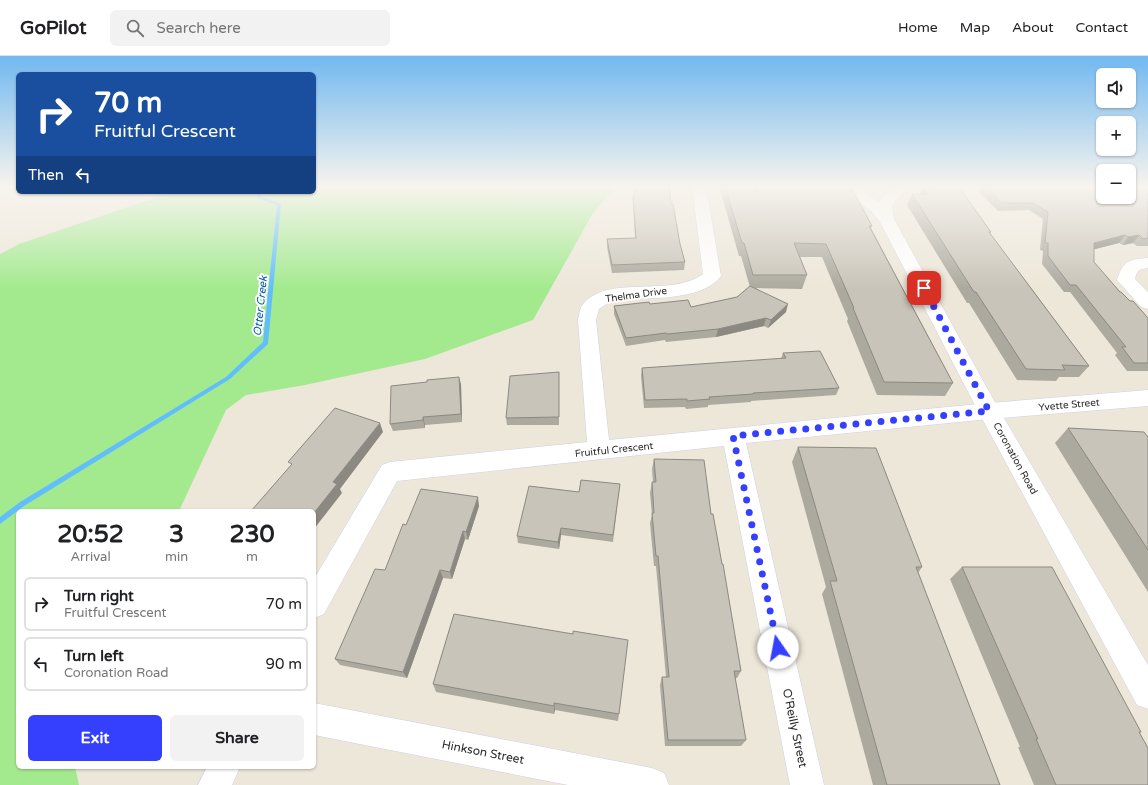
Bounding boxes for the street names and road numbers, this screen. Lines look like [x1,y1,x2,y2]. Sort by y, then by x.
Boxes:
street label: Thelma Drive [604,285,668,305]
street label: Yvette Street [1038,396,1100,414]
street label: Coronation Road [990,420,1040,497]
street label: Fruitful Crescent [574,440,654,460]
street label: O'Reilly Street [780,687,810,769]
street label: Hinkson Street [441,737,526,767]

